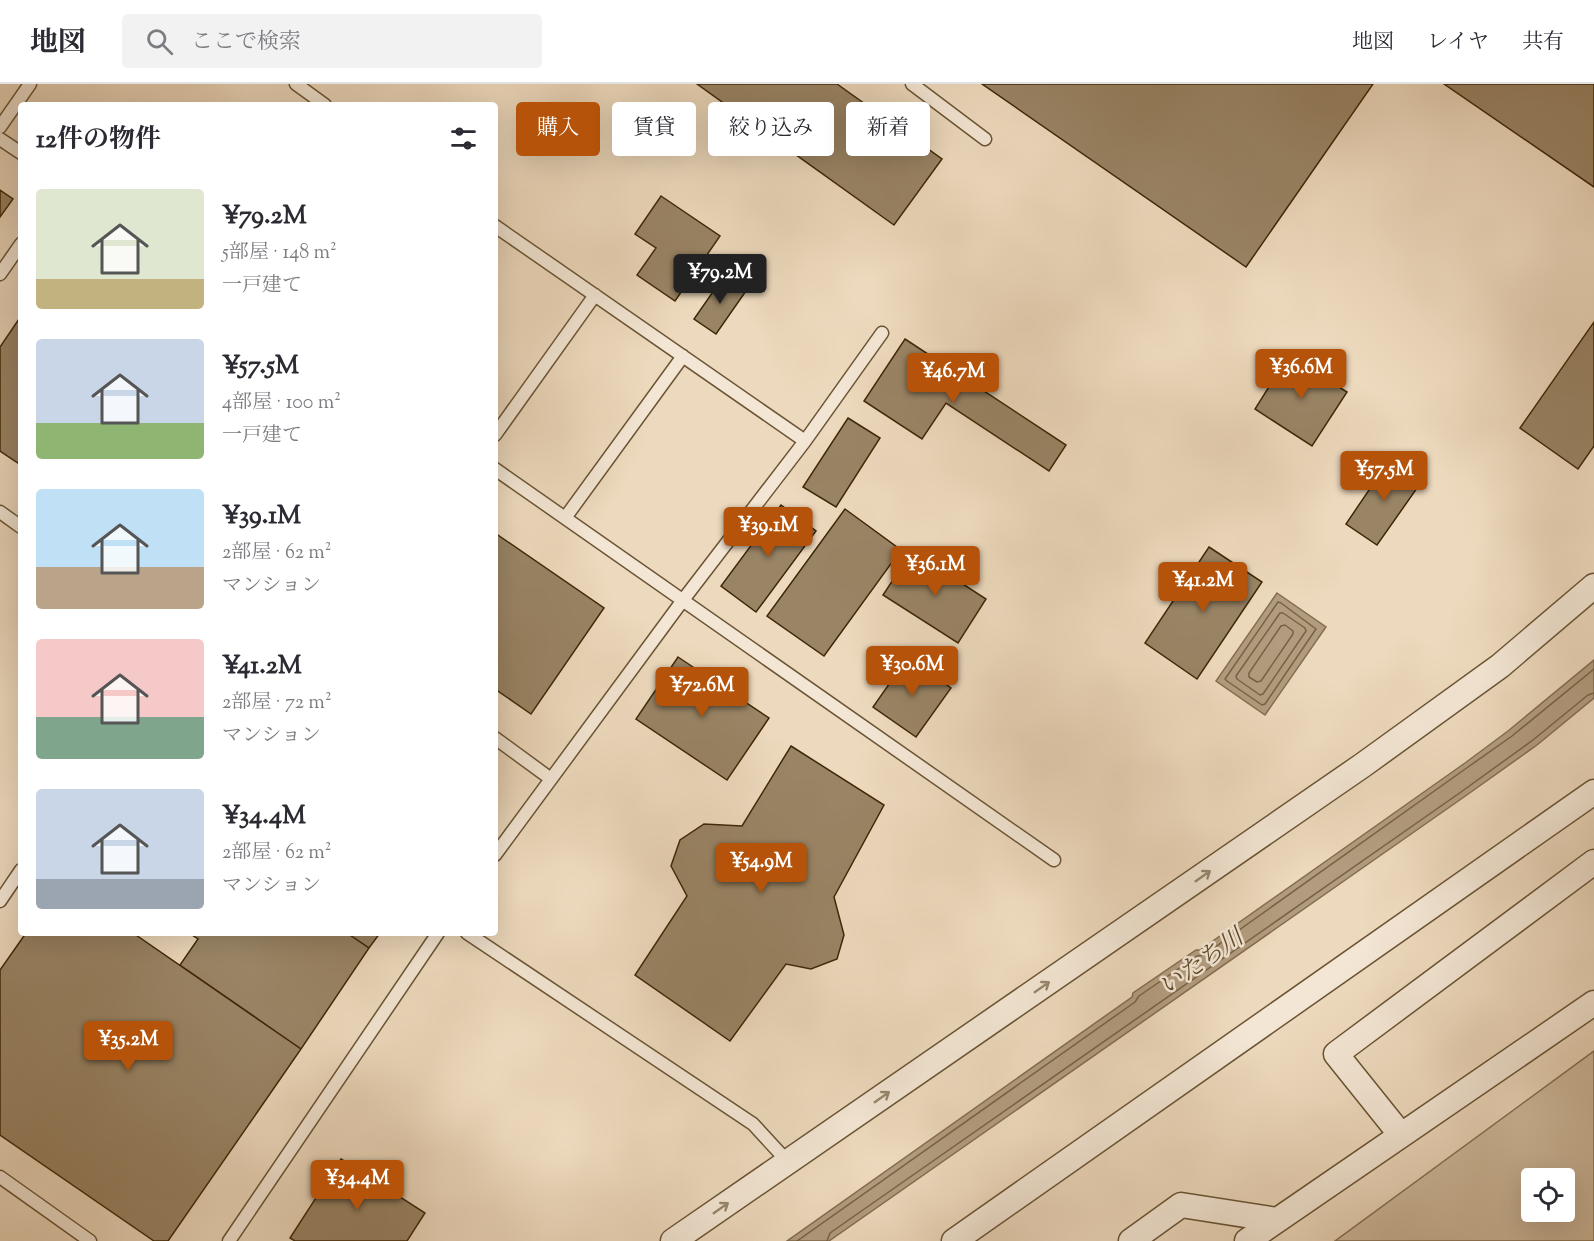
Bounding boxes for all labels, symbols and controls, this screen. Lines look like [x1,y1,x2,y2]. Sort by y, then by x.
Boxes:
search box [122,14,542,68]
text: 地図 [30,24,86,64]
icon: search [143,25,176,58]
text: ここで検索 [191,27,301,59]
text: 地図 [1352,28,1394,58]
text: レイヤ [1427,28,1489,58]
text: 共有 [1522,28,1564,58]
chip: 購入 [516,102,600,156]
chip: 賃貸 [612,102,696,156]
chip: 絞り込み [708,102,834,156]
chip: 新着 [846,102,930,156]
text: 12件の物件 [36,122,161,159]
icon: filters [447,122,480,155]
text: ¥79.2M [222,198,307,235]
icon: home [84,213,156,285]
text: 5部屋 · 148 m² [222,239,337,268]
pin: ¥79.2M [671,254,769,305]
text: ¥79.2M [687,259,753,288]
text: 一戸建て [222,272,302,301]
text: ¥57.5M [222,348,299,385]
pin: ¥36.6M [1252,349,1350,400]
pin: ¥46.7M [904,353,1002,404]
text: ¥36.6M [1269,354,1333,383]
text: ¥46.7M [921,358,985,387]
icon: home [84,363,156,435]
text: 4部屋 · 100 m² [222,389,341,418]
text: 一戸建て [222,422,302,451]
pin: ¥57.5M [1335,451,1433,502]
text: ¥57.5M [1354,456,1414,485]
text: ¥39.1M [222,498,301,535]
pin: ¥39.1M [719,507,817,558]
text: ¥39.1M [738,512,798,541]
icon: home [84,513,156,585]
text: 2部屋 · 62 m² [222,539,332,568]
pin: ¥36.1M [886,546,984,597]
text: ¥36.1M [905,551,965,580]
pin: ¥41.2M [1154,562,1252,613]
text: ¥41.2M [1172,567,1234,596]
text: マンション [222,572,321,601]
pin: ¥30.6M [863,646,961,697]
text: ¥41.2M [222,648,302,685]
text: ¥30.6M [880,651,944,680]
icon: home [84,663,156,735]
pin: ¥72.6M [653,667,751,718]
text: ¥72.6M [669,672,735,701]
text: 2部屋 · 72 m² [222,689,332,718]
text: マンション [222,722,321,751]
text: ¥34.4M [222,798,306,835]
icon: home [84,813,156,885]
text: 2部屋 · 62 m² [222,839,332,868]
pin: ¥54.9M [712,843,810,894]
text: ¥54.9M [730,848,792,877]
one-way arrow [1194,870,1211,882]
text: マンション [222,872,321,901]
water label: いたち川 [1153,920,1254,1004]
one-way arrow [1034,981,1050,993]
pin: ¥35.2M [79,1021,177,1072]
text: ¥35.2M [98,1026,158,1055]
one-way arrow [873,1091,889,1103]
pin: ¥34.4M [308,1160,406,1211]
text: ¥34.4M [325,1165,389,1194]
map controls [1521,1168,1575,1222]
button: locate [1521,1168,1575,1222]
one-way arrow [712,1202,729,1214]

